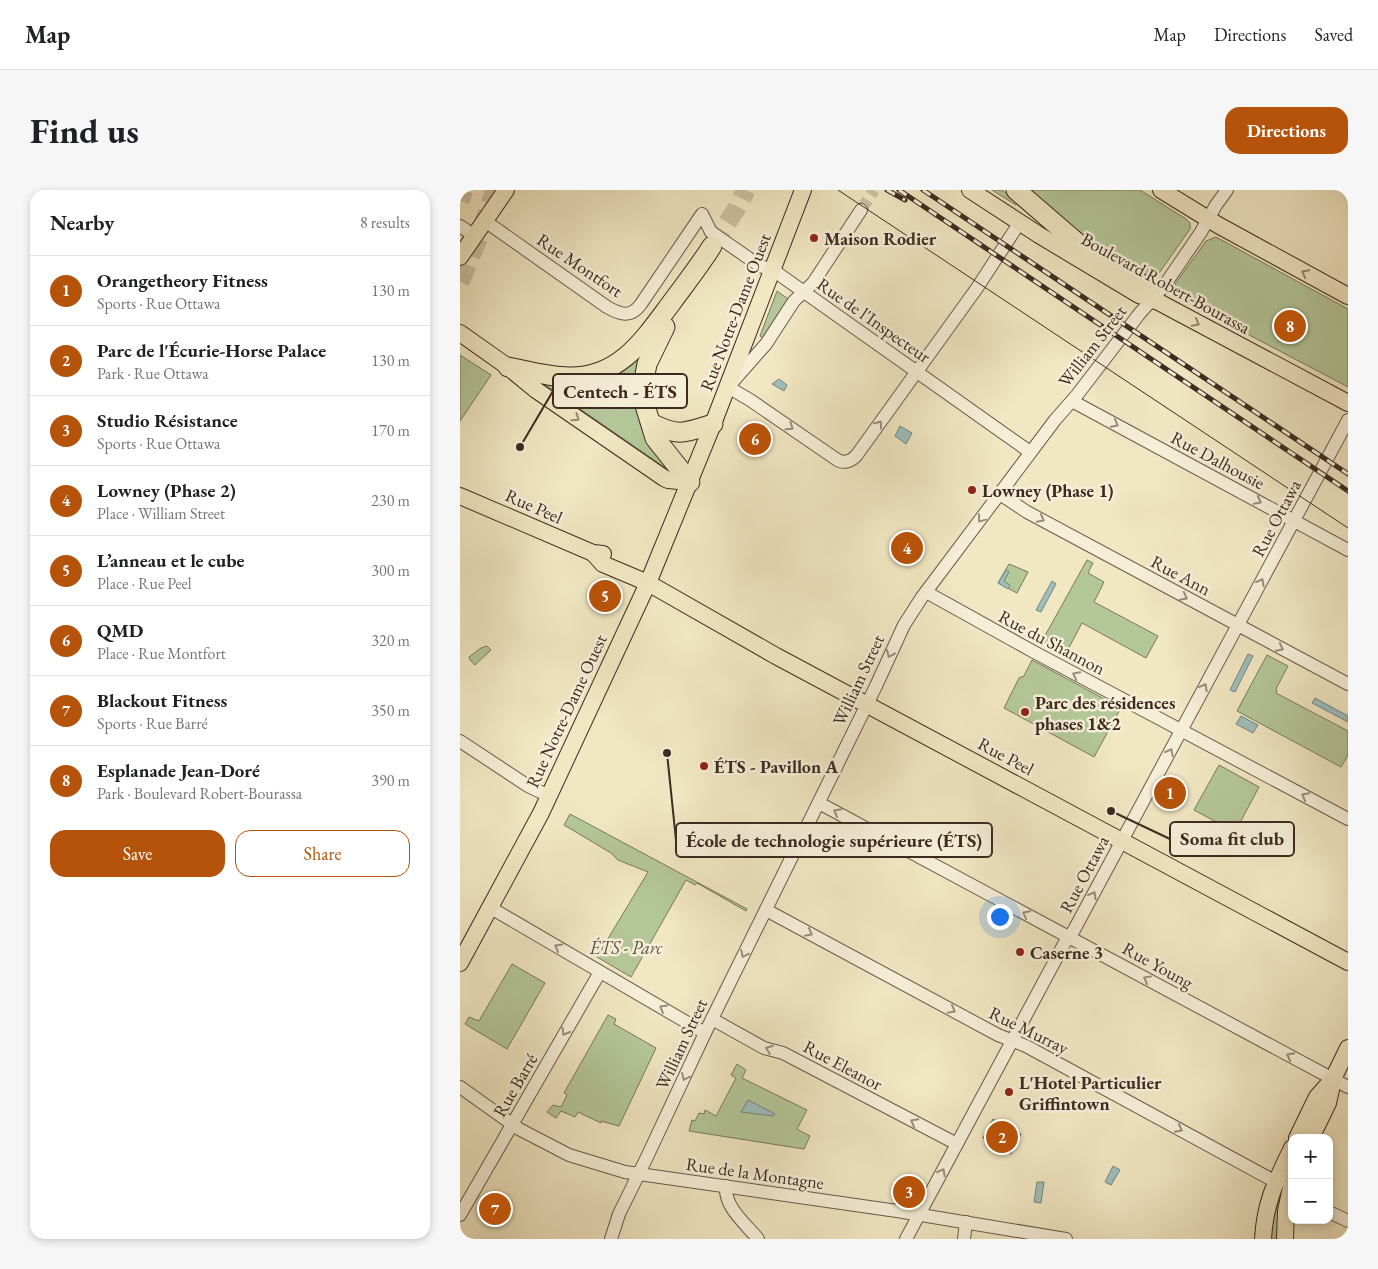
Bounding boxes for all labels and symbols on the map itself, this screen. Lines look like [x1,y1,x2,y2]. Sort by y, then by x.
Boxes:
place label: Maison Rodier [824,227,937,250]
street label: Boulevard Robert-Bourassa [1078,227,1255,339]
street label: Rue Montfort [533,228,628,302]
street label: Rue Notre-Dame Ouest [694,230,776,394]
marker: Maison Rodier [808,232,820,244]
one-way arrow [1301,269,1310,279]
street label: Rue de l'Inspecteur [813,272,935,368]
street label: William Street [1053,300,1131,392]
pin: 8 [1274,307,1306,345]
one-way arrow [1191,316,1200,326]
callout: Centech - ÉTS [553,374,687,408]
text: Centech - ÉTS [563,379,677,404]
one-way arrow [570,412,580,421]
one-way arrow [1110,418,1119,428]
pin: 6 [739,420,771,458]
one-way arrow [873,420,882,430]
one-way arrow [784,421,794,430]
street label: Rue Dalhousie [1167,426,1269,494]
street label: Rue Ottawa [1246,475,1306,561]
place label: Lowney (Phase 1) [982,479,1113,502]
street label: Rue Peel [502,483,566,529]
marker: Lowney (Phase 1) [966,484,978,496]
one-way arrow [1253,495,1262,505]
one-way arrow [978,513,987,523]
one-way arrow [1036,513,1045,523]
pin: 4 [891,529,923,567]
street label: Rue Ann [1147,550,1215,601]
pin: 5 [589,577,621,615]
one-way arrow [1254,579,1264,588]
one-way arrow [1179,590,1188,600]
street label: Rue du Shannon [995,604,1110,680]
street label: Rue Notre-Dame Ouest [520,630,612,791]
street label: William Street [827,630,889,729]
one-way arrow [1275,642,1284,652]
one-way arrow [887,648,897,657]
one-way arrow [1072,671,1081,681]
one-way arrow [1198,684,1208,693]
place label: Parc des résidences phases 1&2 [1035,691,1175,735]
marker: Parc des résidences phases 1&2 [1019,706,1031,718]
street label: Rue Peel [974,732,1038,780]
one-way arrow [1164,748,1174,757]
place label: ÉTS - Pavillon A [714,755,839,778]
marker: ÉTS - Pavillon A [698,760,710,772]
pin: 1 [1154,774,1186,812]
one-way arrow [1301,792,1310,802]
one-way arrow [833,808,842,818]
callout: Soma fit club [1170,822,1294,856]
callout: École de technologie supérieure (ÉTS) [676,823,992,857]
text: Soma fit club [1180,826,1284,851]
text: École de technologie supérieure (ÉTS) [686,828,982,853]
street label: Rue Ottawa [1054,831,1114,917]
one-way arrow [1087,891,1097,900]
your location [987,904,1013,930]
one-way arrow [1022,910,1031,920]
one-way arrow [803,927,812,937]
park label: ÉTS - Parc [589,936,663,959]
street label: Rue Young [1119,936,1198,994]
place label: Caserne 3 [1030,941,1103,964]
one-way arrow [554,943,563,953]
marker: Caserne 3 [1014,946,1026,958]
one-way arrow [740,949,750,958]
one-way arrow [1143,975,1152,985]
street label: William Street [650,994,712,1093]
street label: Rue Murray [986,1001,1073,1059]
one-way arrow [946,1004,955,1014]
one-way arrow [659,1005,668,1015]
one-way arrow [562,1027,572,1036]
street label: Rue Eleanor [800,1035,886,1095]
one-way arrow [765,1045,774,1055]
street label: Rue Barré [488,1049,542,1121]
one-way arrow [1286,1052,1295,1062]
place label: L'Hotel Particulier Griffintown [1019,1071,1162,1115]
one-way arrow [680,1072,691,1081]
marker: L'Hotel Particulier Griffintown [1003,1086,1015,1098]
one-way arrow [910,1118,919,1128]
pin: 2 [986,1118,1018,1156]
one-way arrow [1174,1123,1183,1133]
street label: Rue de la Montagne [684,1152,826,1194]
one-way arrow [936,1168,946,1177]
pin: 3 [893,1173,925,1211]
pin: 7 [479,1190,511,1228]

